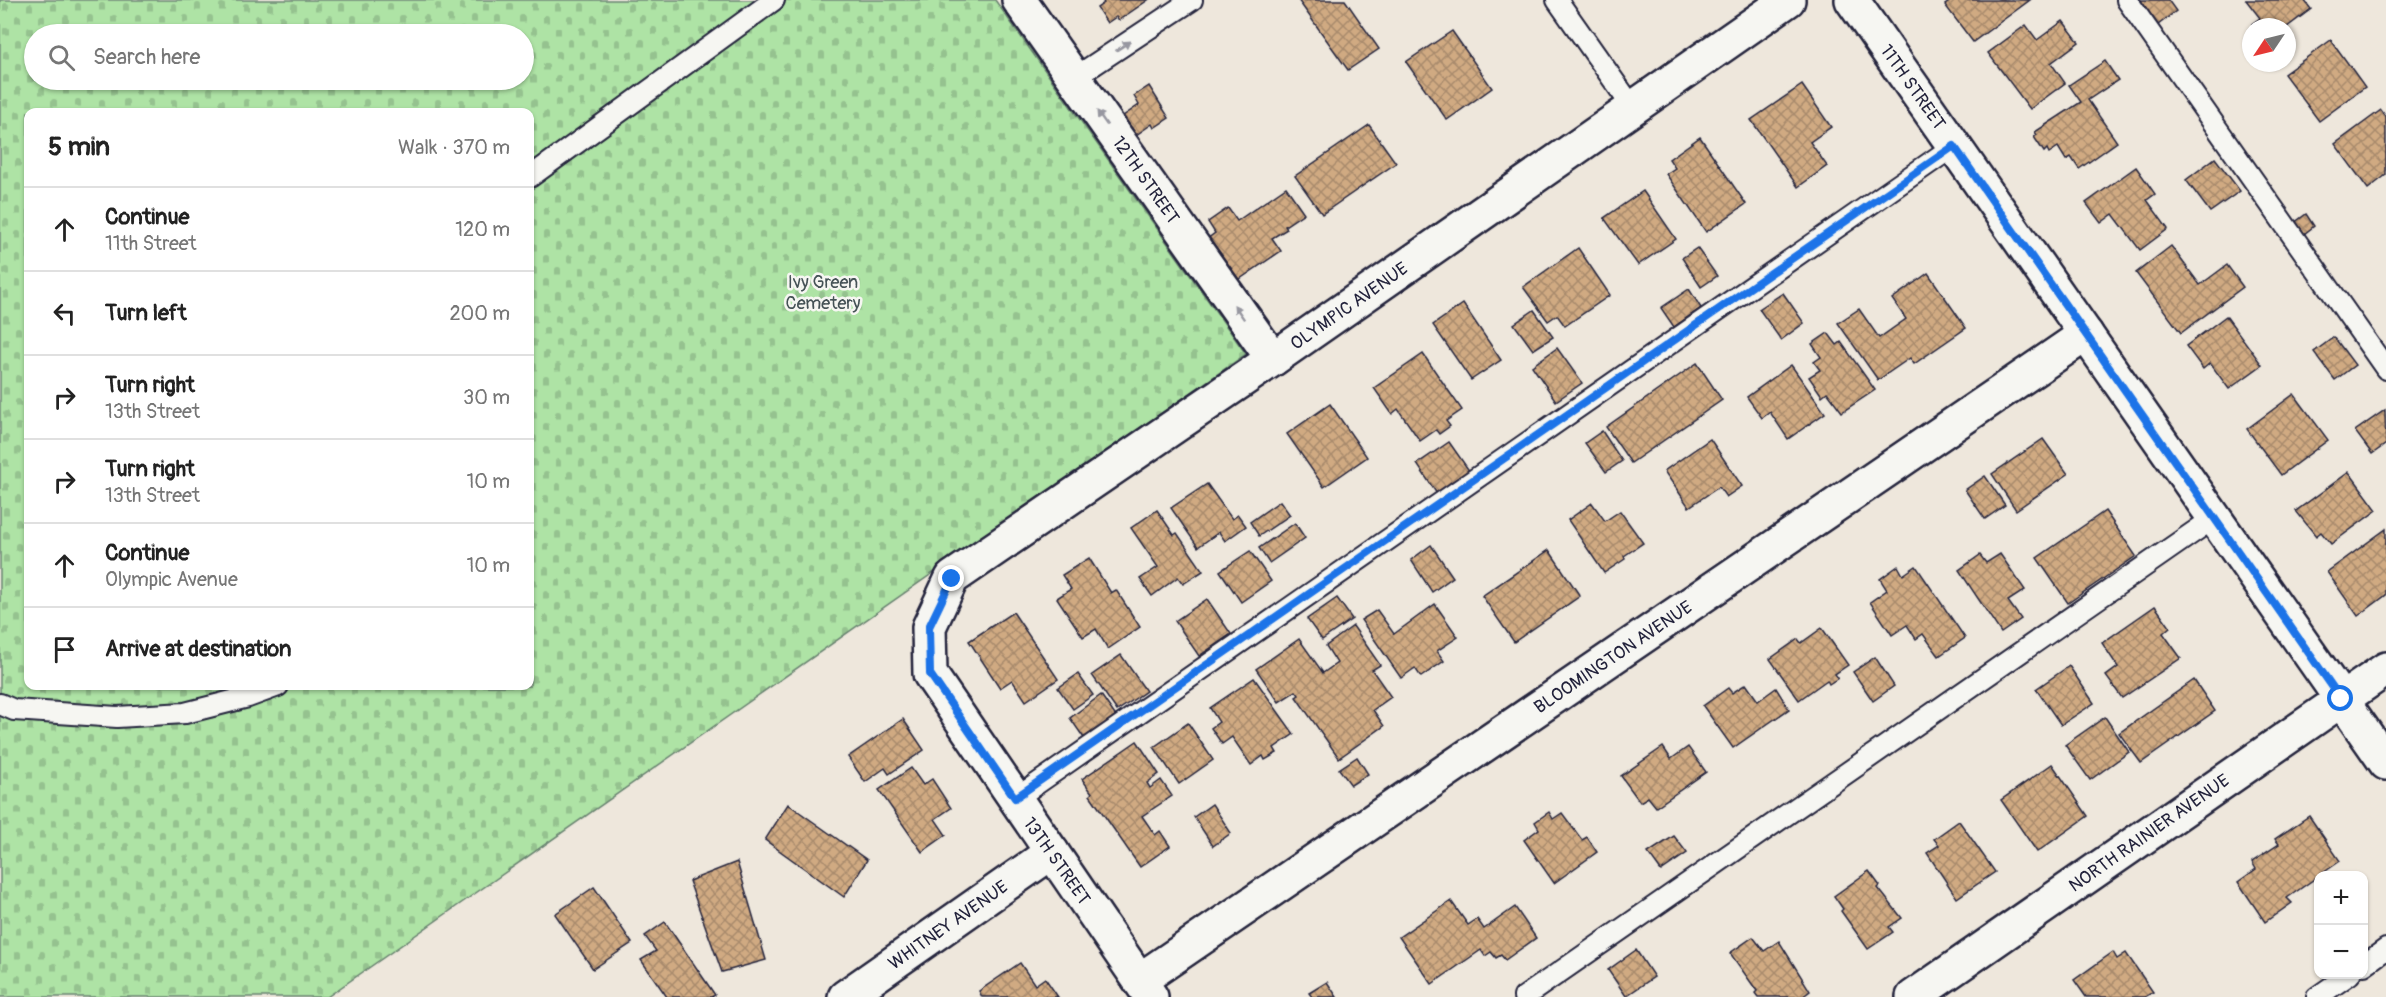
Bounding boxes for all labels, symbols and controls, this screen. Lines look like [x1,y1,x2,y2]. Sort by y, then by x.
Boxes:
north arrow [2242,18,2296,72]
search box [24,24,534,90]
street label: 11TH STREET [1875,40,1950,134]
icon: search [45,41,78,74]
one-way arrow [1115,41,1131,52]
text: Search here [93,43,200,71]
one-way arrow [1096,110,1108,126]
text: 5 min [48,131,110,163]
street label: 12TH STREET [1107,132,1184,229]
text: Walk · 370 m [398,135,510,160]
text: Continue [105,203,189,231]
icon: ahead [48,213,81,246]
text: 120 m [455,217,510,242]
text: 11th Street [105,231,197,256]
street label: OLYMPIC AVENUE [1286,257,1413,355]
park label: Ivy Green Cemetery [786,271,861,315]
icon: left [48,297,81,330]
text: Turn left [105,299,187,327]
text: 200 m [449,301,510,326]
one-way arrow [1233,304,1245,320]
text: Turn right [105,371,195,399]
icon: right [48,381,81,414]
text: 30 m [463,385,510,410]
text: 13th Street [105,399,200,424]
text: Turn right [105,455,195,483]
icon: right [48,465,81,498]
text: 10 m [466,469,510,494]
text: 13th Street [105,483,200,508]
text: Continue [105,539,189,567]
icon: ahead [48,549,81,582]
text: 10 m [466,553,510,578]
route end [938,565,964,591]
text: Olympic Avenue [105,567,238,592]
street label: BLOOMINGTON AVENUE [1530,596,1697,719]
icon: arrive [48,633,81,666]
text: Arrive at destination [105,635,291,663]
route start [2327,685,2353,711]
street label: NORTH RAINIER AVENUE [2065,769,2234,898]
street label: 13TH STREET [1018,813,1095,910]
map controls [2314,871,2368,979]
button: + [2314,871,2368,925]
street label: WHITNEY AVENUE [884,876,1013,975]
button: − [2314,925,2368,979]

